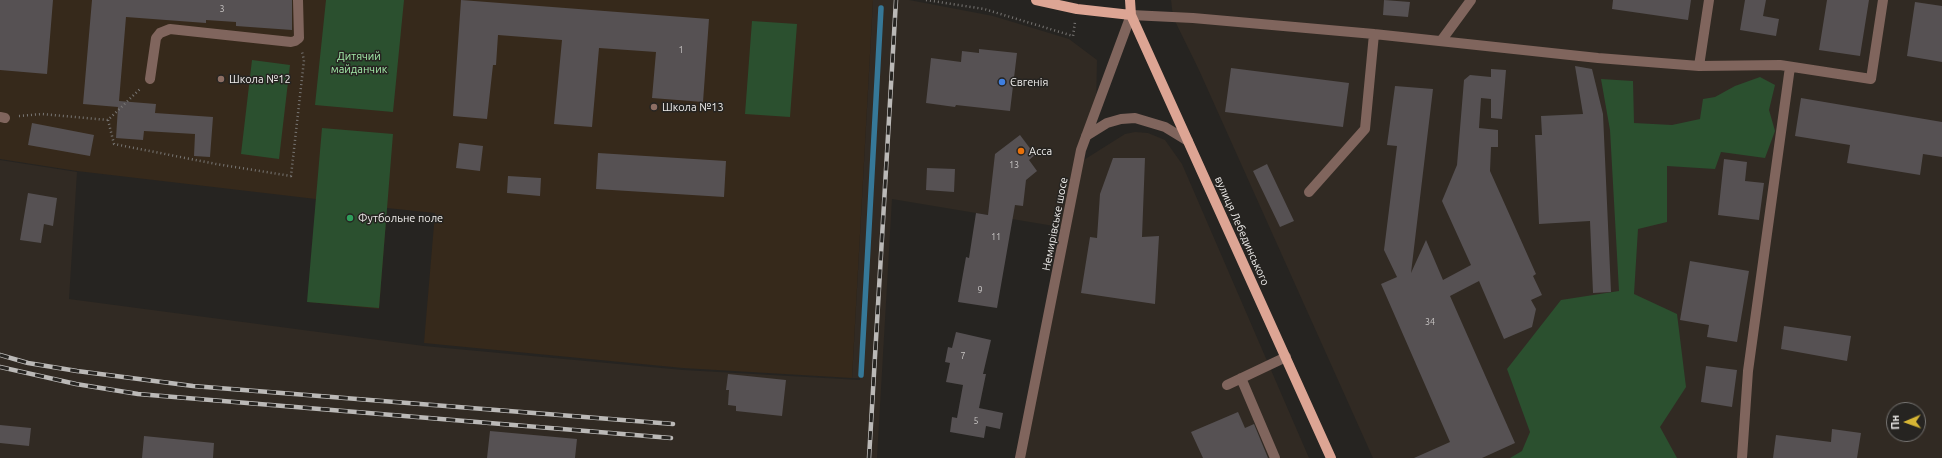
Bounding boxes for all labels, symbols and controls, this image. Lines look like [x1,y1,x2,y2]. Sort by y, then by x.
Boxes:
house number: 3 [219,4,225,14]
house number: 1 [678,45,684,55]
park label: Дитячий майданчик [331,49,387,75]
place label: Школа №12 [229,72,291,86]
marker: Школа №12 [216,74,226,84]
place label: Євгенія [1010,75,1048,89]
marker: Євгенія [997,77,1007,87]
place label: Школа №13 [662,100,724,114]
marker: Школа №13 [649,102,659,112]
place label: Асса [1029,144,1052,158]
marker: Асса [1016,146,1026,156]
house number: 13 [1009,160,1019,170]
street label: вулиця Лебединського [1212,174,1272,288]
street label: Немирівське шосе [1039,176,1071,272]
place label: Футбольне поле [358,211,443,225]
marker: Футбольне поле [345,213,355,223]
house number: 11 [991,232,1001,242]
house number: 9 [977,285,983,295]
house number: 34 [1425,317,1435,327]
house number: 7 [960,351,966,361]
north arrow [1886,402,1926,442]
text: Пн [1889,415,1901,430]
house number: 5 [973,416,979,426]

